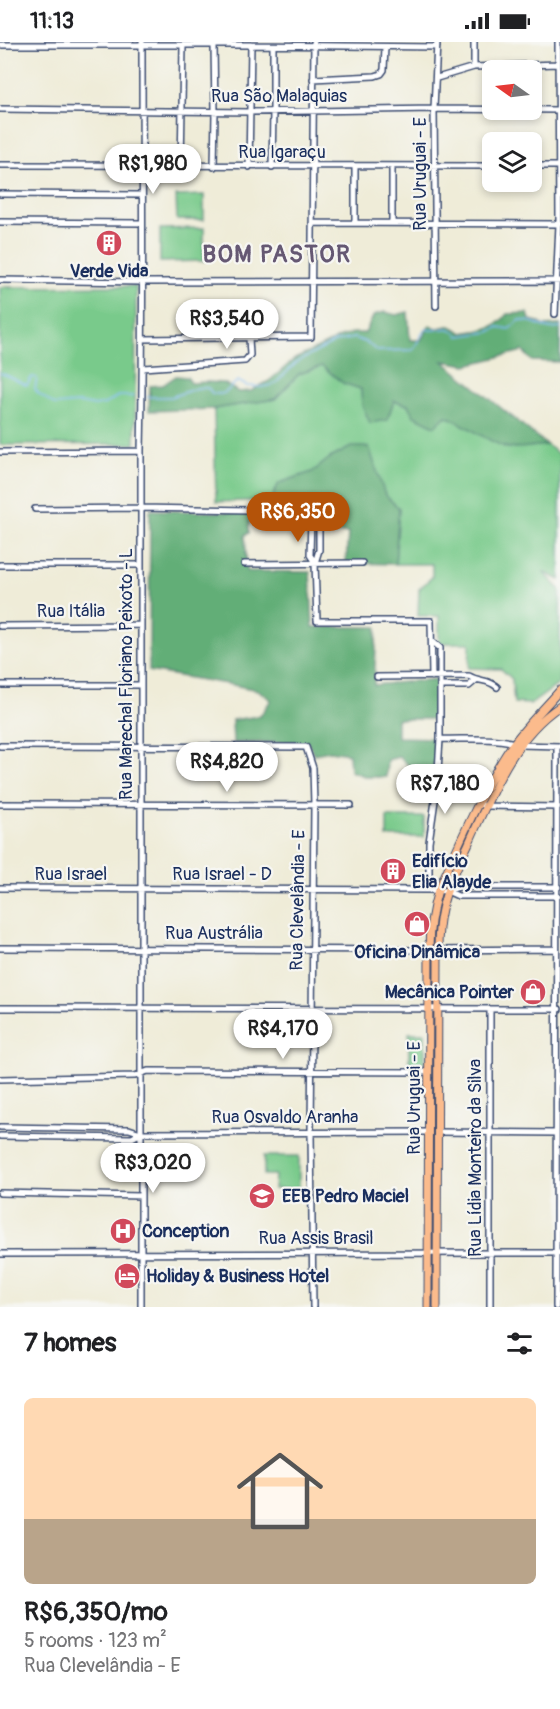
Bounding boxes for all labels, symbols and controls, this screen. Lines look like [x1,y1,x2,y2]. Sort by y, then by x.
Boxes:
text: 11:13 [30,7,74,35]
north arrow [482,60,542,120]
map controls [482,60,542,192]
street label: Rua São Malaquias [211,85,347,108]
street label: Rua Uruguai - E [409,117,432,231]
button: layers [482,132,542,192]
street label: Rua Igaraçu [238,141,326,164]
pin: R$1,980 [98,144,208,195]
text: R$1,980 [118,151,188,176]
building icon: Verde Vida [94,228,124,258]
district label: BOM PASTOR [203,240,351,269]
place label: Verde Vida [70,260,149,283]
pin: R$3,540 [172,299,282,350]
text: R$3,540 [190,306,264,331]
pin: R$6,350 [243,492,353,543]
text: R$6,350 [261,499,335,524]
street label: Rua Marechal Floriano Peixoto - L [115,548,138,800]
street label: Rua Itália [37,600,105,623]
pin: R$4,820 [172,742,282,793]
text: R$4,820 [190,749,264,774]
pin: R$7,180 [390,764,500,815]
text: R$7,180 [410,771,480,796]
street label: Rua Clevelândia - E [285,829,311,971]
place label: Edifício Elia Alayde [412,850,492,894]
building icon: Edifício Elia Alayde [378,856,408,886]
street label: Rua Israel [35,863,107,886]
street label: Rua Israel - D [172,863,272,886]
shop icon: Oficina Dinâmica [402,909,432,939]
street label: Rua Austrália [165,922,263,945]
place label: Oficina Dinâmica [354,941,481,964]
shop icon: Mecânica Pointer [518,977,548,1007]
place label: Mecânica Pointer [385,981,515,1004]
pin: R$4,170 [228,1009,338,1060]
text: R$4,170 [247,1016,319,1041]
street label: Rua Uruguai - E [403,1041,426,1155]
street label: Rua Lídia Monteiro da Silva [464,1059,487,1257]
street label: Rua Osvaldo Aranha [212,1106,358,1129]
pin: R$3,020 [98,1143,208,1194]
text: R$3,020 [114,1150,192,1175]
school or university icon: EEB Pedro Maciel [247,1181,277,1211]
place label: EEB Pedro Maciel [282,1185,409,1208]
hospital icon: Conception [108,1216,138,1246]
place label: Conception [142,1220,229,1243]
street label: Rua Assis Brasil [258,1227,374,1250]
hotel icon: Holiday & Business Hotel [112,1261,142,1291]
place label: Holiday & Business Hotel [146,1265,329,1288]
text: 7 homes [24,1327,116,1359]
icon: filters [503,1327,536,1360]
icon: home [226,1437,334,1545]
text: R$6,350/mo [24,1596,168,1628]
text: 5 rooms · 123 m² [24,1628,167,1653]
text: Rua Clevelândia - E [24,1653,181,1678]

